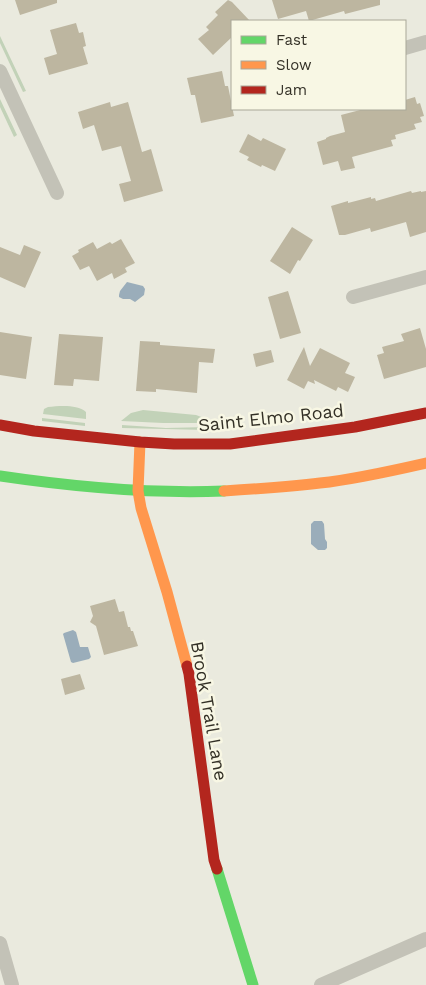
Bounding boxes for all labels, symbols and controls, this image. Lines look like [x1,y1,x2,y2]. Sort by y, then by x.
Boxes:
legend [231,20,406,110]
text: Fast [276,31,308,49]
text: Slow [276,56,312,74]
text: Jam [276,81,307,99]
street label: Saint Elmo Road [197,399,345,436]
street label: Brook Trail Lane [187,640,232,782]

